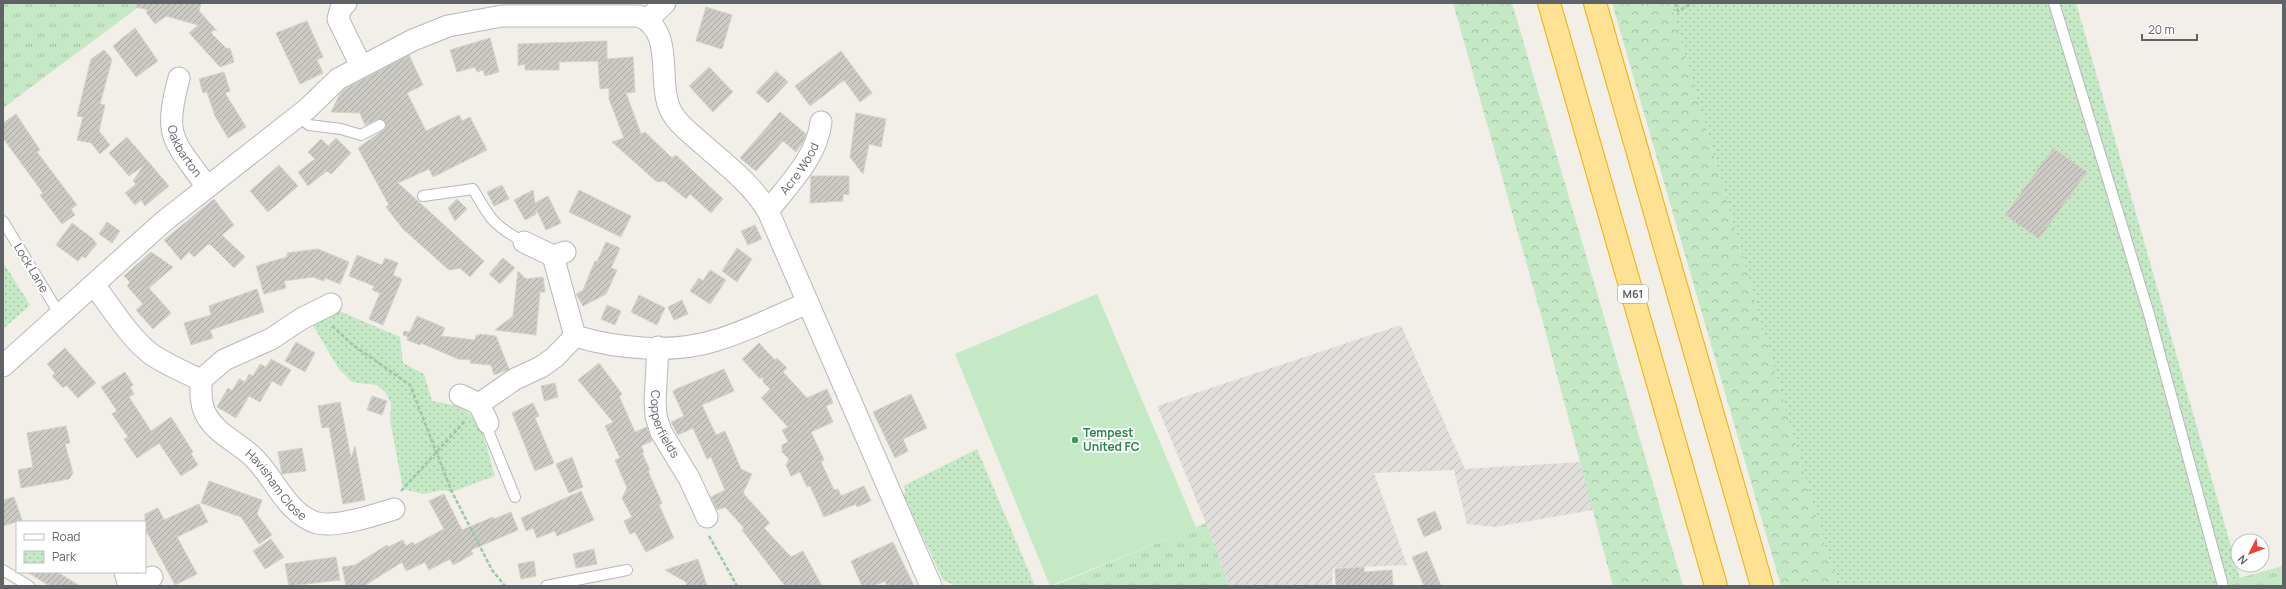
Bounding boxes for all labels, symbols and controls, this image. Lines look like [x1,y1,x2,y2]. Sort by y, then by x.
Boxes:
scale bar [2142,16,2197,42]
text: 20 m [2148,21,2175,38]
street label: Oakbarton [164,124,206,180]
street label: Acre Wood [776,140,823,198]
street label: Lock Lane [10,240,53,296]
road number: M61 [1618,285,1648,303]
street label: Copperfields [647,390,684,461]
place label: Tempest United FC [1083,424,1140,455]
marker: Tempest United FC [1070,435,1080,445]
street label: Havisham Close [242,445,310,524]
legend [16,521,146,573]
text: Road [52,528,80,545]
north arrow [2230,533,2270,573]
text: Park [52,548,77,565]
text: N [2234,552,2250,568]

